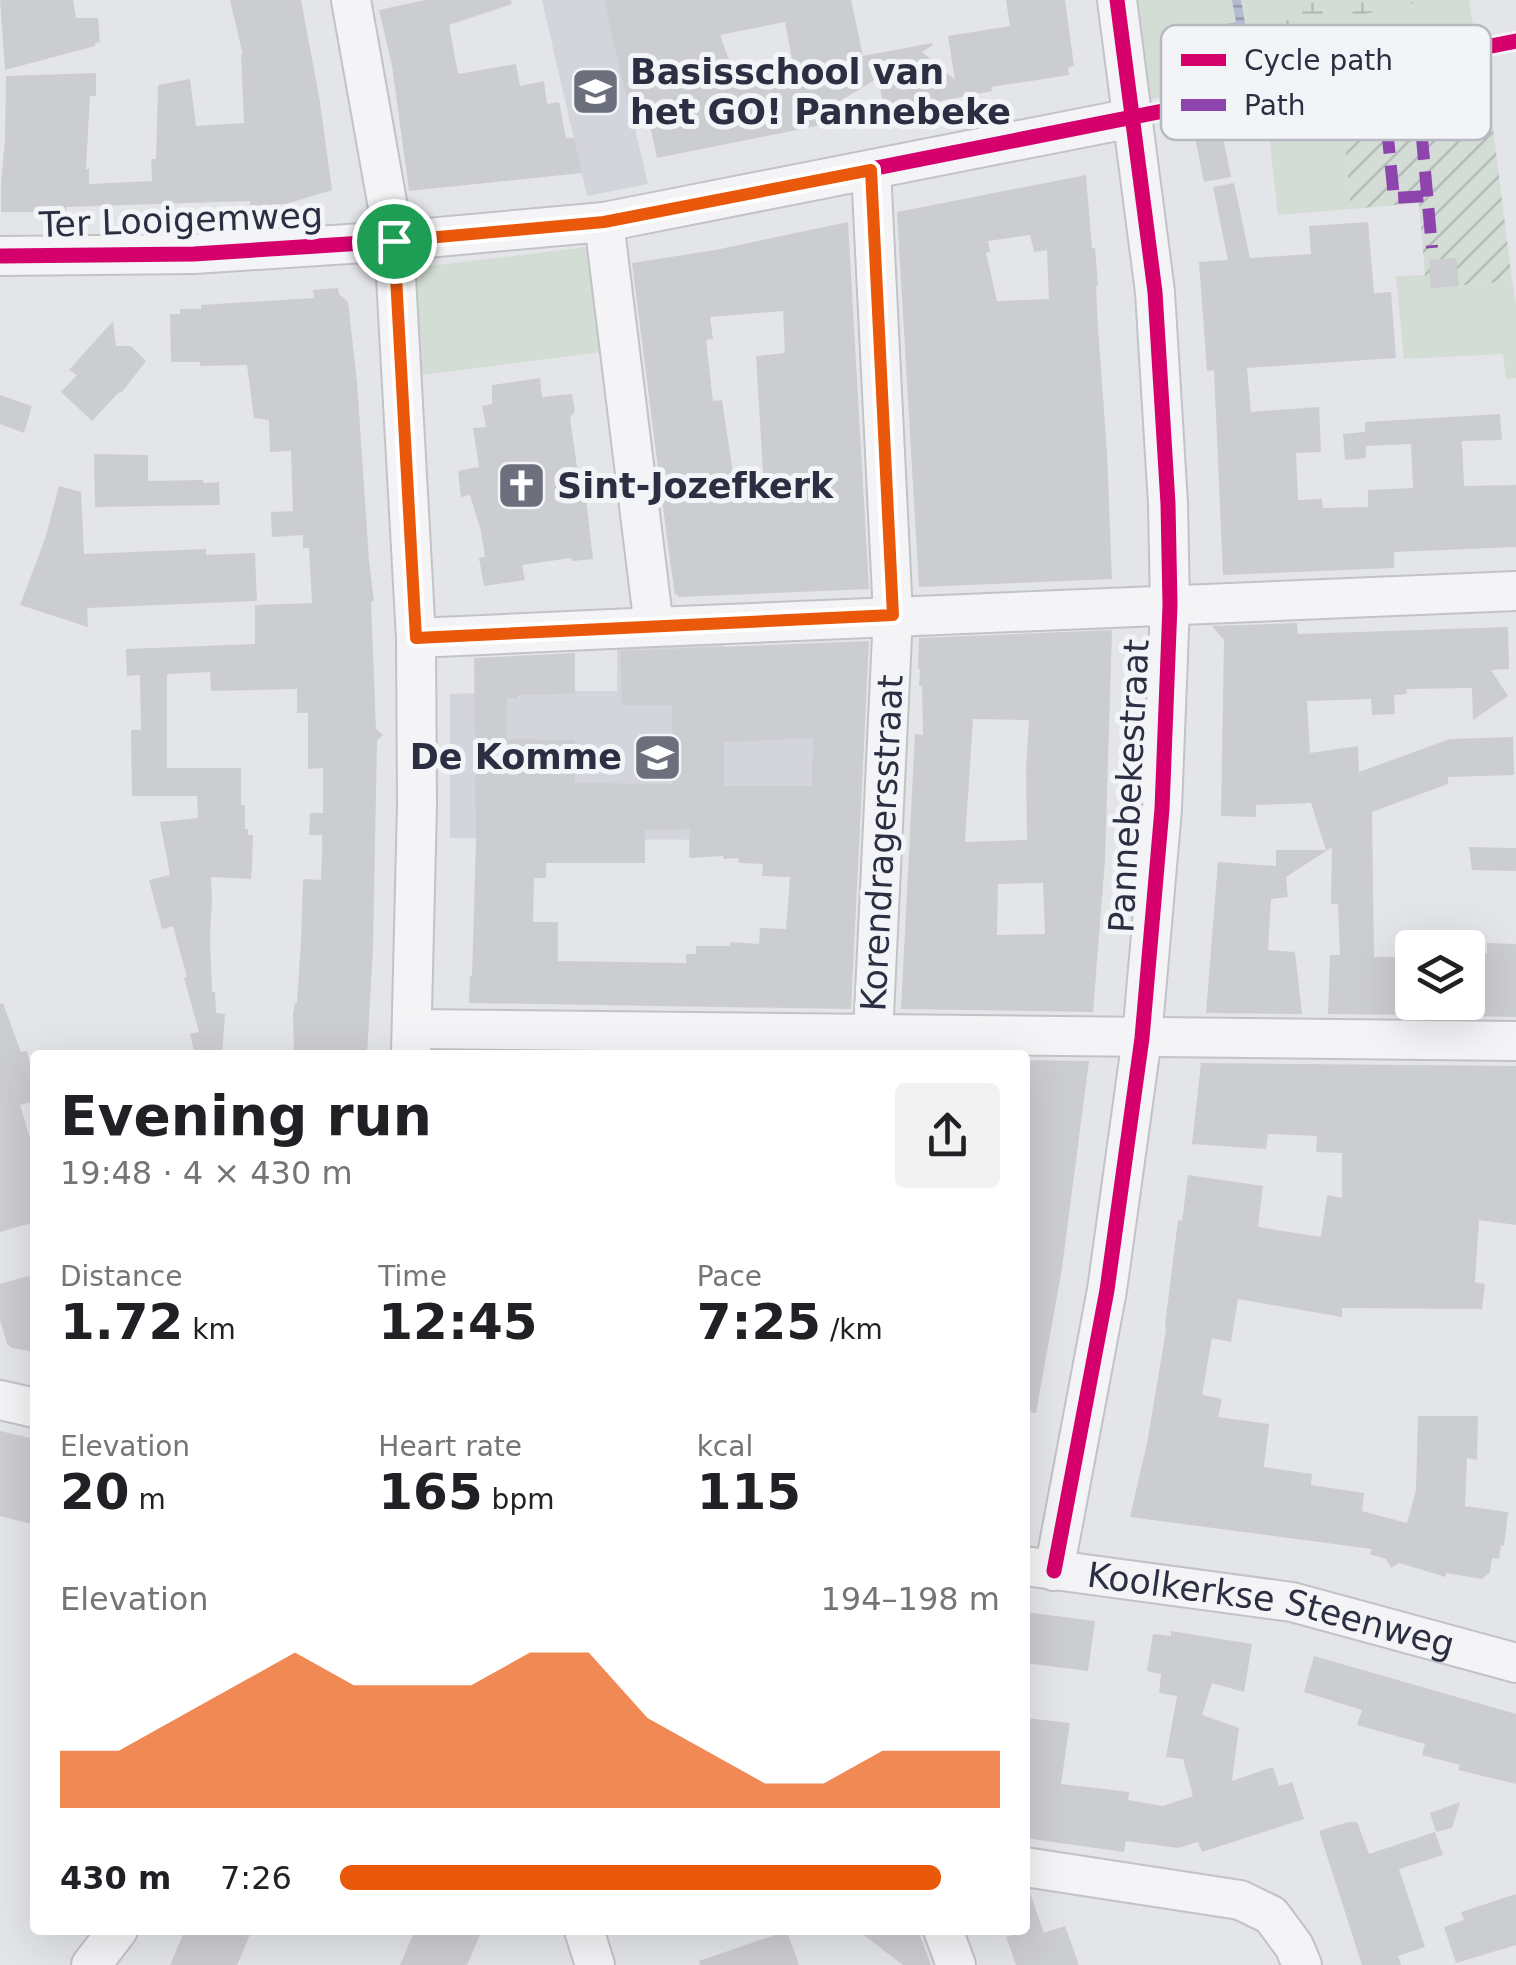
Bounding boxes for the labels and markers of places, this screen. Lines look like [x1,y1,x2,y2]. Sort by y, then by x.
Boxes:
place label: Basisschool van het GO! Pannebeke [630,52,1011,132]
school or university icon: Basisschool van het GO! Pannebeke [569,66,621,118]
pin [352,199,437,284]
church icon: Sint-Jozefkerk [496,460,548,512]
place label: Sint-Jozefkerk [557,466,834,506]
school or university icon: De Komme [631,731,683,783]
place label: De Komme [410,737,622,777]

